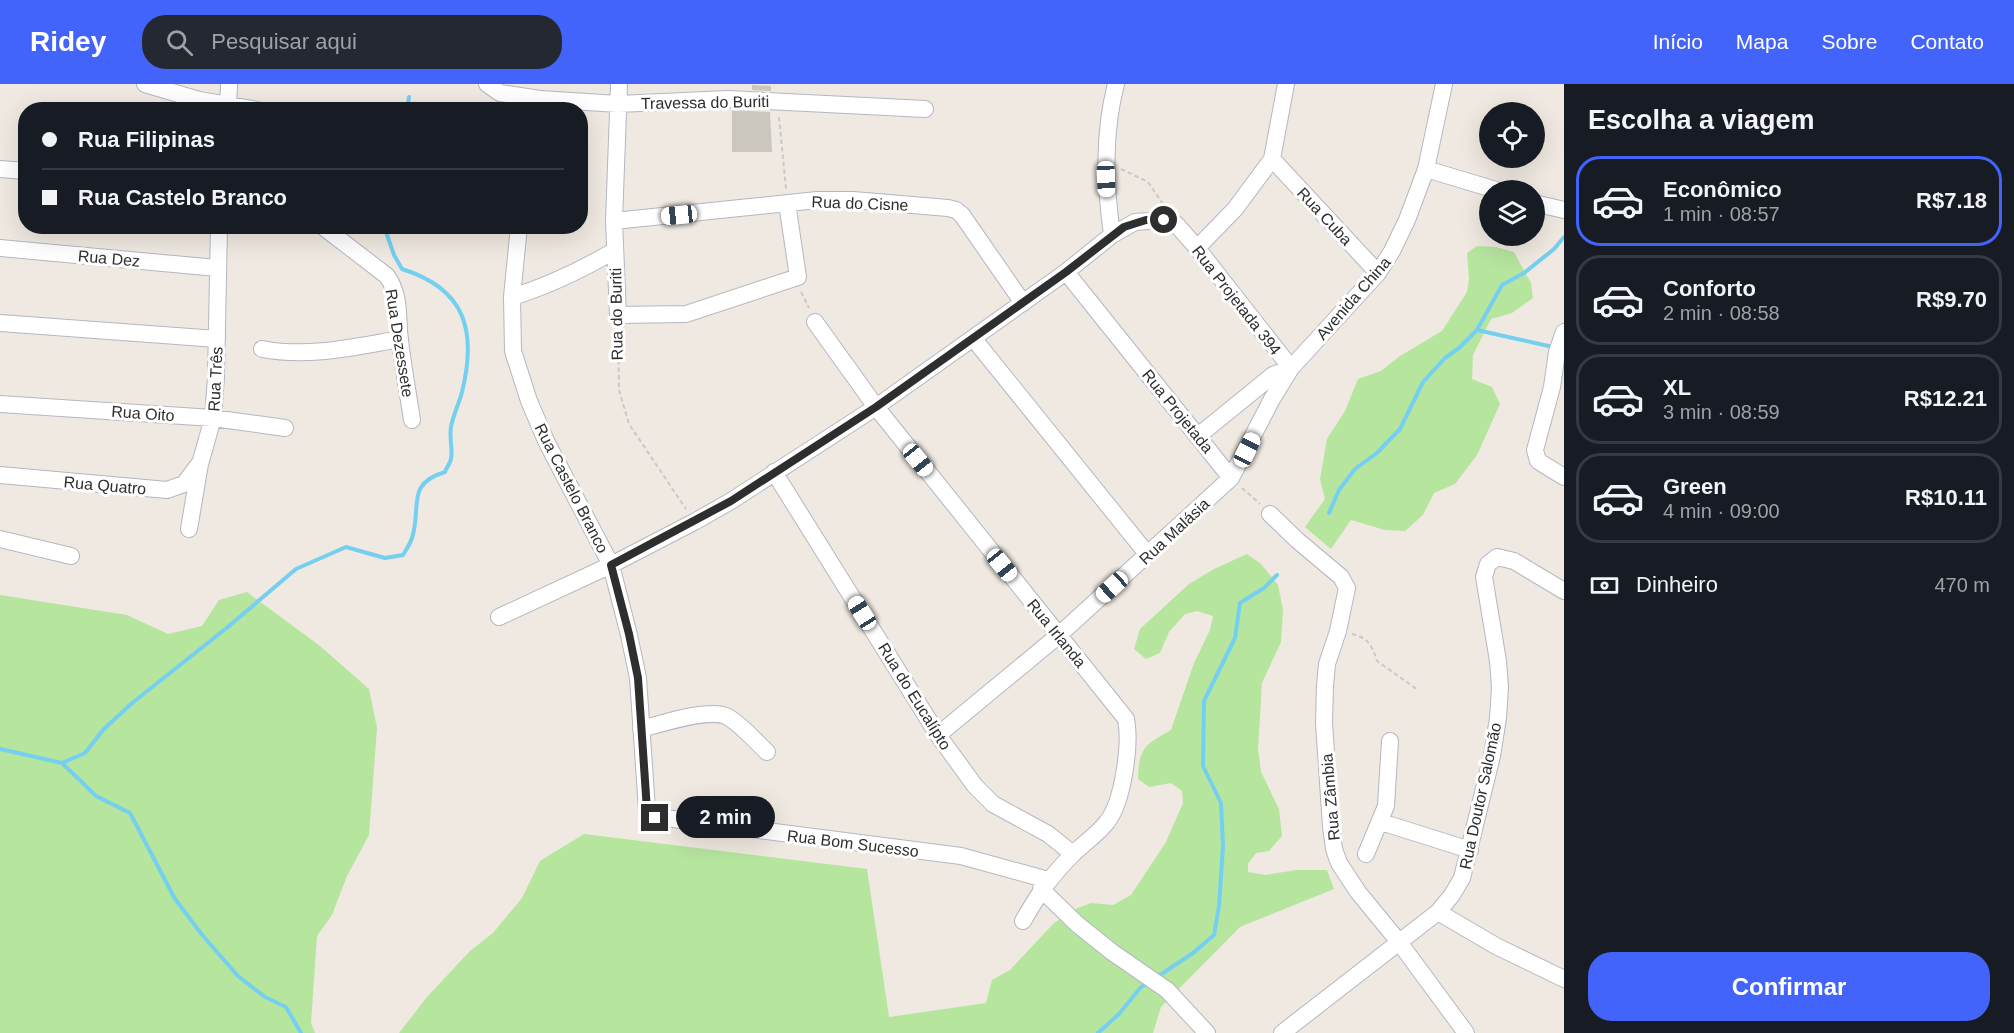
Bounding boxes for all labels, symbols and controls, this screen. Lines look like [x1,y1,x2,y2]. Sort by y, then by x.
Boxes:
search box [142,15,562,69]
text: Ridey [30,26,106,57]
icon: search [163,26,196,59]
text: Pesquisar aqui [211,29,357,54]
text: Início [1653,30,1703,53]
text: Mapa [1736,30,1788,53]
text: Sobre [1821,30,1877,53]
text: Contato [1910,30,1984,53]
street label: Travessa do Buriti [641,93,769,112]
map controls [1479,102,1545,246]
button: locate [1479,102,1545,168]
text: Escolha a viagem [1588,105,1815,135]
text: Rua Filipinas [78,127,215,152]
car [1096,161,1116,197]
icon: car [1591,174,1645,228]
text: Econômico [1663,177,1782,202]
button: layers [1479,180,1545,246]
street label: Rua Cuba [1294,184,1355,249]
text: Rua Castelo Branco [78,185,287,210]
text: R$7.18 [1916,188,1987,213]
street label: Rua do Cisne [811,193,909,214]
text: 1 min · 08:57 [1663,203,1780,225]
car [660,204,698,226]
route start [1150,206,1177,233]
street label: Rua Projetada 394 [1189,242,1284,358]
street label: Rua Dez [77,247,141,270]
street label: Avenida China [1313,254,1394,343]
street label: Rua do Buriti [607,268,626,360]
icon: car [1591,273,1645,327]
text: Conforto [1663,276,1756,301]
text: R$9.70 [1916,287,1987,312]
street label: Rua Dezessete [383,288,416,399]
text: 2 min · 08:58 [1663,302,1780,324]
street label: Rua Três [205,346,226,412]
street label: Rua Projetada [1139,366,1216,456]
icon: car [1591,372,1645,426]
text: XL [1663,375,1691,400]
text: R$12.21 [1904,386,1987,411]
text: 3 min · 08:59 [1663,401,1780,423]
street label: Rua Oito [111,403,175,424]
street label: Rua Castelo Branco [531,421,612,556]
car [1231,430,1263,470]
car [900,440,936,480]
icon: car [1591,471,1645,525]
street label: Rua Quatro [63,473,147,498]
text: Green [1663,474,1727,499]
text: R$10.11 [1905,485,1987,510]
street label: Rua Malásia [1136,495,1213,568]
text: 4 min · 09:00 [1663,500,1780,522]
car [984,545,1020,585]
car [1093,568,1131,606]
icon: cash [1588,569,1621,602]
text: Dinheiro [1636,572,1718,597]
text: 470 m [1934,574,1990,596]
car [845,593,879,633]
street label: Rua Irlanda [1024,596,1089,671]
street label: Rua do Eucalípto [875,640,954,753]
street label: Rua Doutor Salomão [1457,721,1504,871]
street label: Rua Zâmbia [1318,753,1343,841]
callout: 2 min [676,797,775,839]
route end [641,804,668,831]
text: 2 min [699,806,752,828]
street label: Rua Bom Sucesso [786,827,920,860]
button: Confirmar [1588,952,1990,1021]

